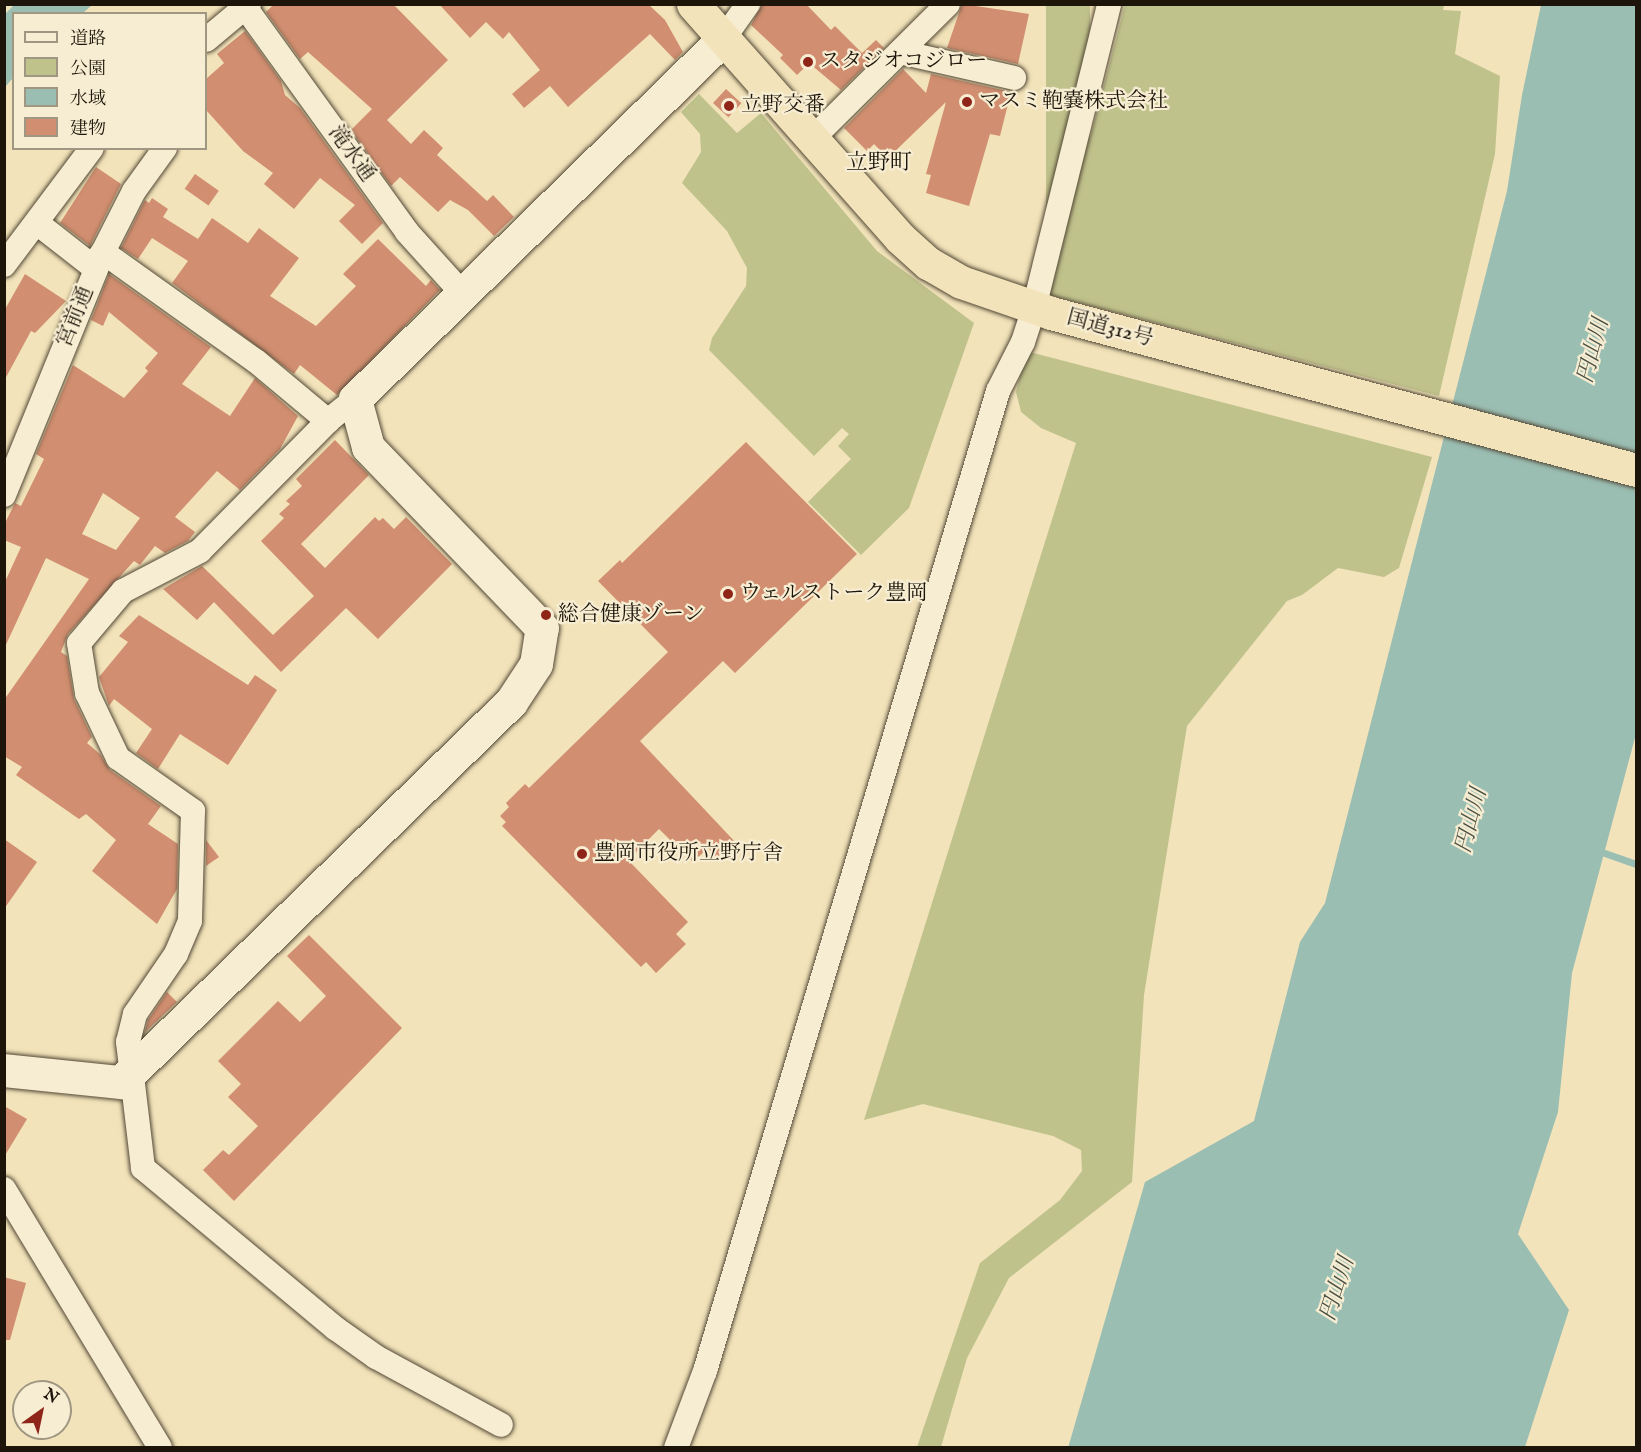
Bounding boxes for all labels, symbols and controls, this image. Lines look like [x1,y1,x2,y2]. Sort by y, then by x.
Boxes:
legend [12,12,207,150]
text: 道路 [70,28,106,51]
place label: スタジオコジロー [820,49,988,75]
marker: スタジオコジロー [801,55,815,69]
text: 公園 [70,58,106,81]
text: 水域 [70,88,106,111]
place label: マスミ鞄嚢株式会社 [979,89,1168,115]
place label: 立野交番 [741,93,825,119]
marker: マスミ鞄嚢株式会社 [960,95,974,109]
marker: 立野交番 [722,99,736,113]
text: 建物 [70,118,106,141]
street label: 滝水通 [322,121,380,187]
district label: 立野町 [846,151,912,177]
street label: 宮前通 [53,283,99,351]
street label: 国道312号 [1064,305,1156,353]
water label: 円山川 [1573,316,1615,386]
place label: ウェルストーク豊岡 [740,581,929,607]
marker: ウェルストーク豊岡 [721,587,735,601]
place label: 総合健康ゾーン [558,602,705,628]
marker: 総合健康ゾーン [539,608,553,622]
water label: 円山川 [1451,786,1493,856]
place label: 豊岡市役所立野庁舎 [594,841,783,867]
marker: 豊岡市役所立野庁舎 [575,847,589,861]
water label: 円山川 [1315,1254,1361,1324]
north arrow [12,1380,72,1440]
text: N [39,1384,62,1409]

